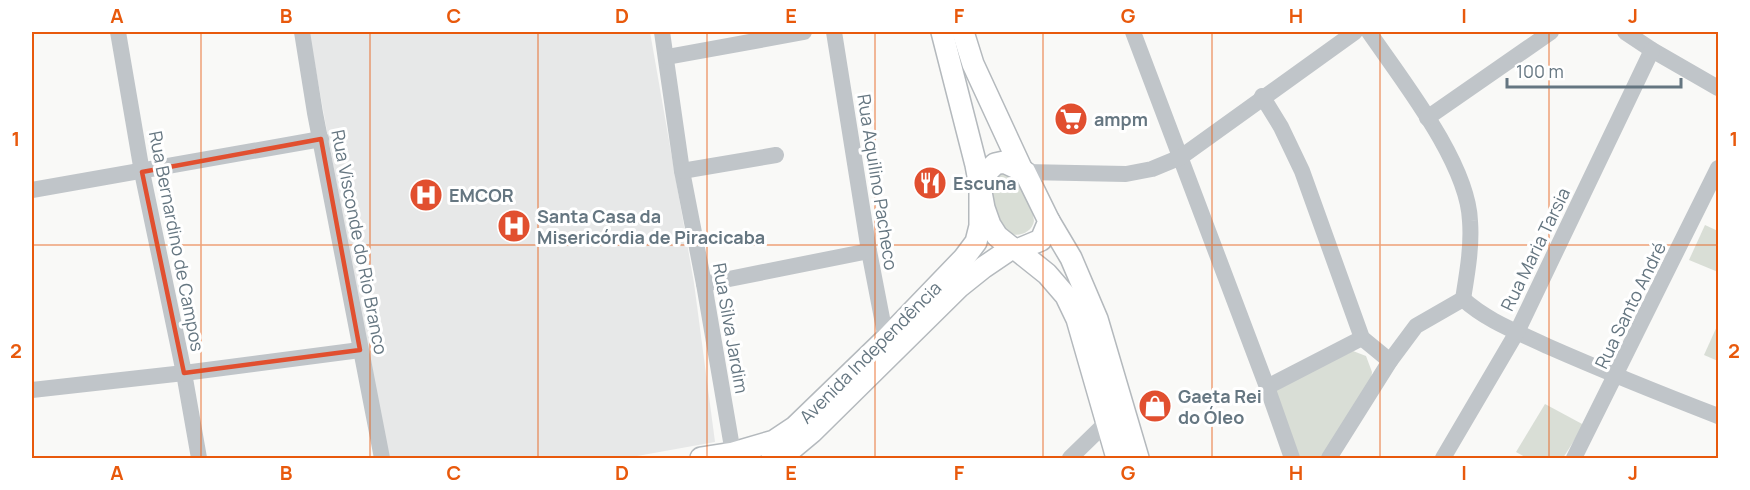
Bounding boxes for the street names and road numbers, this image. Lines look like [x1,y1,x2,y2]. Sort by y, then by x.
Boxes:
street label: Rua Aquilino Pacheco [852,92,904,272]
street label: Rua Visconde do Rio Branco [326,128,394,356]
street label: Rua Bernardino de Campos [144,129,210,353]
street label: Rua Maria Tarsia [1495,183,1575,315]
street label: Rua Santo André [1589,238,1671,372]
street label: Rua Silva Jardim [708,261,754,395]
street label: Avenida Independência [794,276,946,428]

